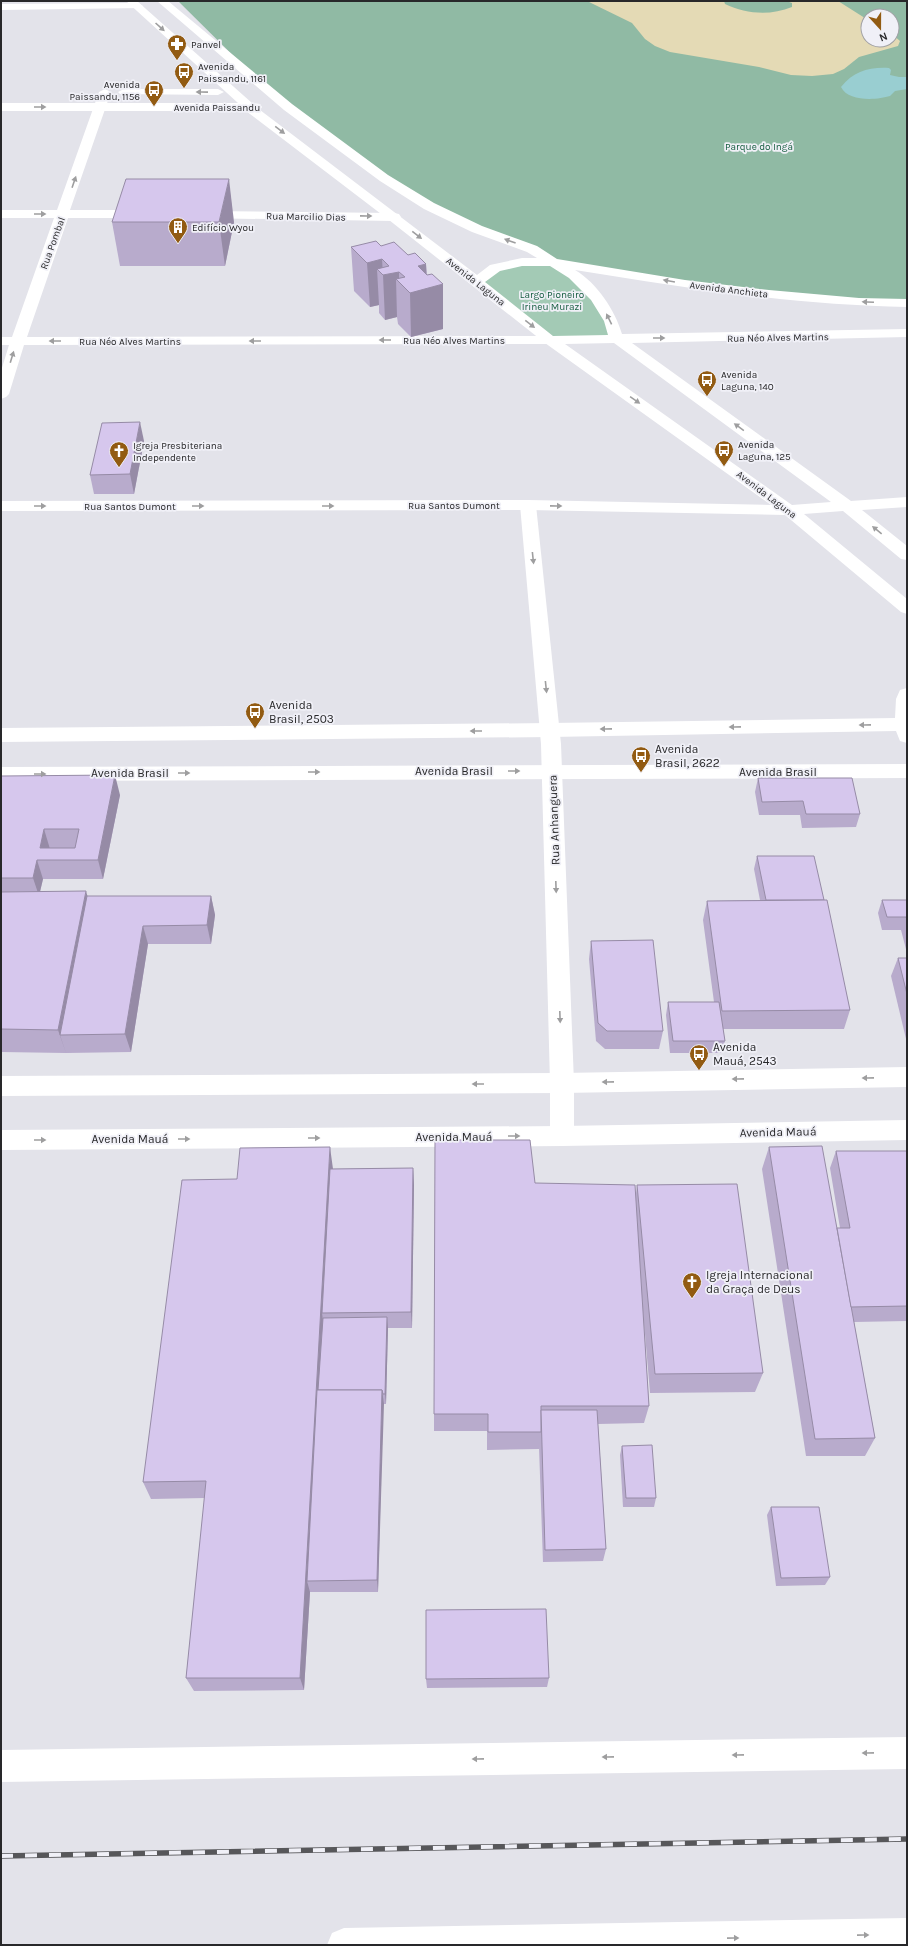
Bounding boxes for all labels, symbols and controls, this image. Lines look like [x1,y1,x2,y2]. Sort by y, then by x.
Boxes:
north arrow [860,8,900,48]
one-way arrow [155,22,166,31]
text: N [877,29,889,44]
pharmacy icon: Panvel [166,33,188,61]
place label: Panvel [191,39,221,51]
bus stop icon: Avenida Paissandu, 1161 [173,61,195,89]
place label: Avenida Paissandu, 1161 [198,61,266,85]
place label: Avenida Paissandu, 1156 [70,79,140,103]
bus stop icon: Avenida Paissandu, 1156 [143,79,165,107]
one-way arrow [195,89,208,95]
street label: Avenida Paissandu [174,102,260,114]
one-way arrow [34,104,47,110]
one-way arrow [275,126,286,134]
park label: Parque do Ingá [725,141,793,153]
one-way arrow [71,175,77,187]
street label: Rua Marcilio Dias [266,210,346,224]
one-way arrow [34,211,47,217]
one-way arrow [360,213,373,219]
street label: Rua Pombal [38,216,68,271]
building icon: Edifício Wyou [167,216,189,244]
place label: Edifício Wyou [192,222,254,234]
one-way arrow [412,230,423,239]
one-way arrow [503,238,515,244]
street label: Avenida Laguna [443,255,507,309]
one-way arrow [663,278,675,284]
street label: Avenida Anchieta [689,279,769,301]
park label: Largo Pioneiro Irineu Murazi [520,289,584,313]
one-way arrow [861,299,874,305]
one-way arrow [606,313,613,325]
one-way arrow [524,320,535,328]
street label: Rua Néo Alves Martins [727,331,829,345]
street label: Rua Néo Alves Martins [403,335,505,347]
one-way arrow [653,335,666,341]
street label: Rua Néo Alves Martins [79,336,181,348]
one-way arrow [378,337,391,343]
one-way arrow [48,338,61,344]
one-way arrow [248,338,261,344]
one-way arrow [10,351,16,363]
bus stop icon: Avenida Laguna, 140 [696,369,718,397]
place label: Avenida Laguna, 140 [721,369,774,393]
one-way arrow [630,396,641,404]
one-way arrow [734,423,744,431]
bus stop icon: Avenida Laguna, 125 [713,439,735,467]
place label: Avenida Laguna, 125 [738,439,791,463]
church icon: Igreja Presbiteriana Independente [108,440,130,468]
place label: Igreja Presbiteriana Independente [133,440,222,464]
street label: Avenida Laguna [734,468,799,521]
street label: Rua Santos Dumont [408,500,500,512]
street label: Rua Santos Dumont [84,501,176,513]
one-way arrow [34,503,47,509]
one-way arrow [192,503,205,509]
one-way arrow [322,503,335,509]
one-way arrow [550,503,563,509]
one-way arrow [871,526,882,535]
one-way arrow [530,552,537,564]
one-way arrow [542,681,549,693]
place label: Avenida Brasil, 2503 [269,698,334,726]
bus stop icon: Avenida Brasil, 2503 [244,701,266,729]
one-way arrow [858,722,871,728]
one-way arrow [728,724,741,730]
one-way arrow [599,726,612,732]
one-way arrow [469,728,482,734]
place label: Avenida Brasil, 2622 [655,742,720,770]
bus stop icon: Avenida Brasil, 2622 [630,745,652,773]
street label: Avenida Brasil [415,764,493,778]
street label: Avenida Brasil [739,765,817,779]
street label: Avenida Brasil [91,766,169,780]
one-way arrow [508,768,521,774]
one-way arrow [308,769,321,775]
one-way arrow [178,770,191,776]
one-way arrow [34,771,47,777]
street label: Rua Anhanguera [545,775,563,865]
one-way arrow [553,881,559,894]
one-way arrow [557,1011,563,1024]
place label: Avenida Mauá, 2543 [713,1040,777,1068]
bus stop icon: Avenida Mauá, 2543 [688,1043,710,1071]
one-way arrow [861,1075,874,1081]
one-way arrow [732,1076,744,1083]
one-way arrow [601,1079,614,1085]
one-way arrow [471,1081,484,1087]
street label: Avenida Mauá [739,1124,817,1140]
street label: Avenida Mauá [416,1130,492,1144]
street label: Avenida Mauá [92,1132,168,1146]
one-way arrow [508,1133,521,1139]
one-way arrow [308,1135,321,1141]
one-way arrow [178,1136,191,1142]
one-way arrow [34,1137,47,1143]
place label: Igreja Internacional da Graça de Deus [706,1268,813,1296]
church icon: Igreja Internacional da Graça de Deus [681,1271,703,1299]
one-way arrow [861,1750,874,1756]
one-way arrow [731,1752,744,1758]
one-way arrow [601,1754,614,1760]
one-way arrow [471,1756,484,1762]
one-way arrow [857,1932,869,1939]
one-way arrow [727,1935,740,1941]

